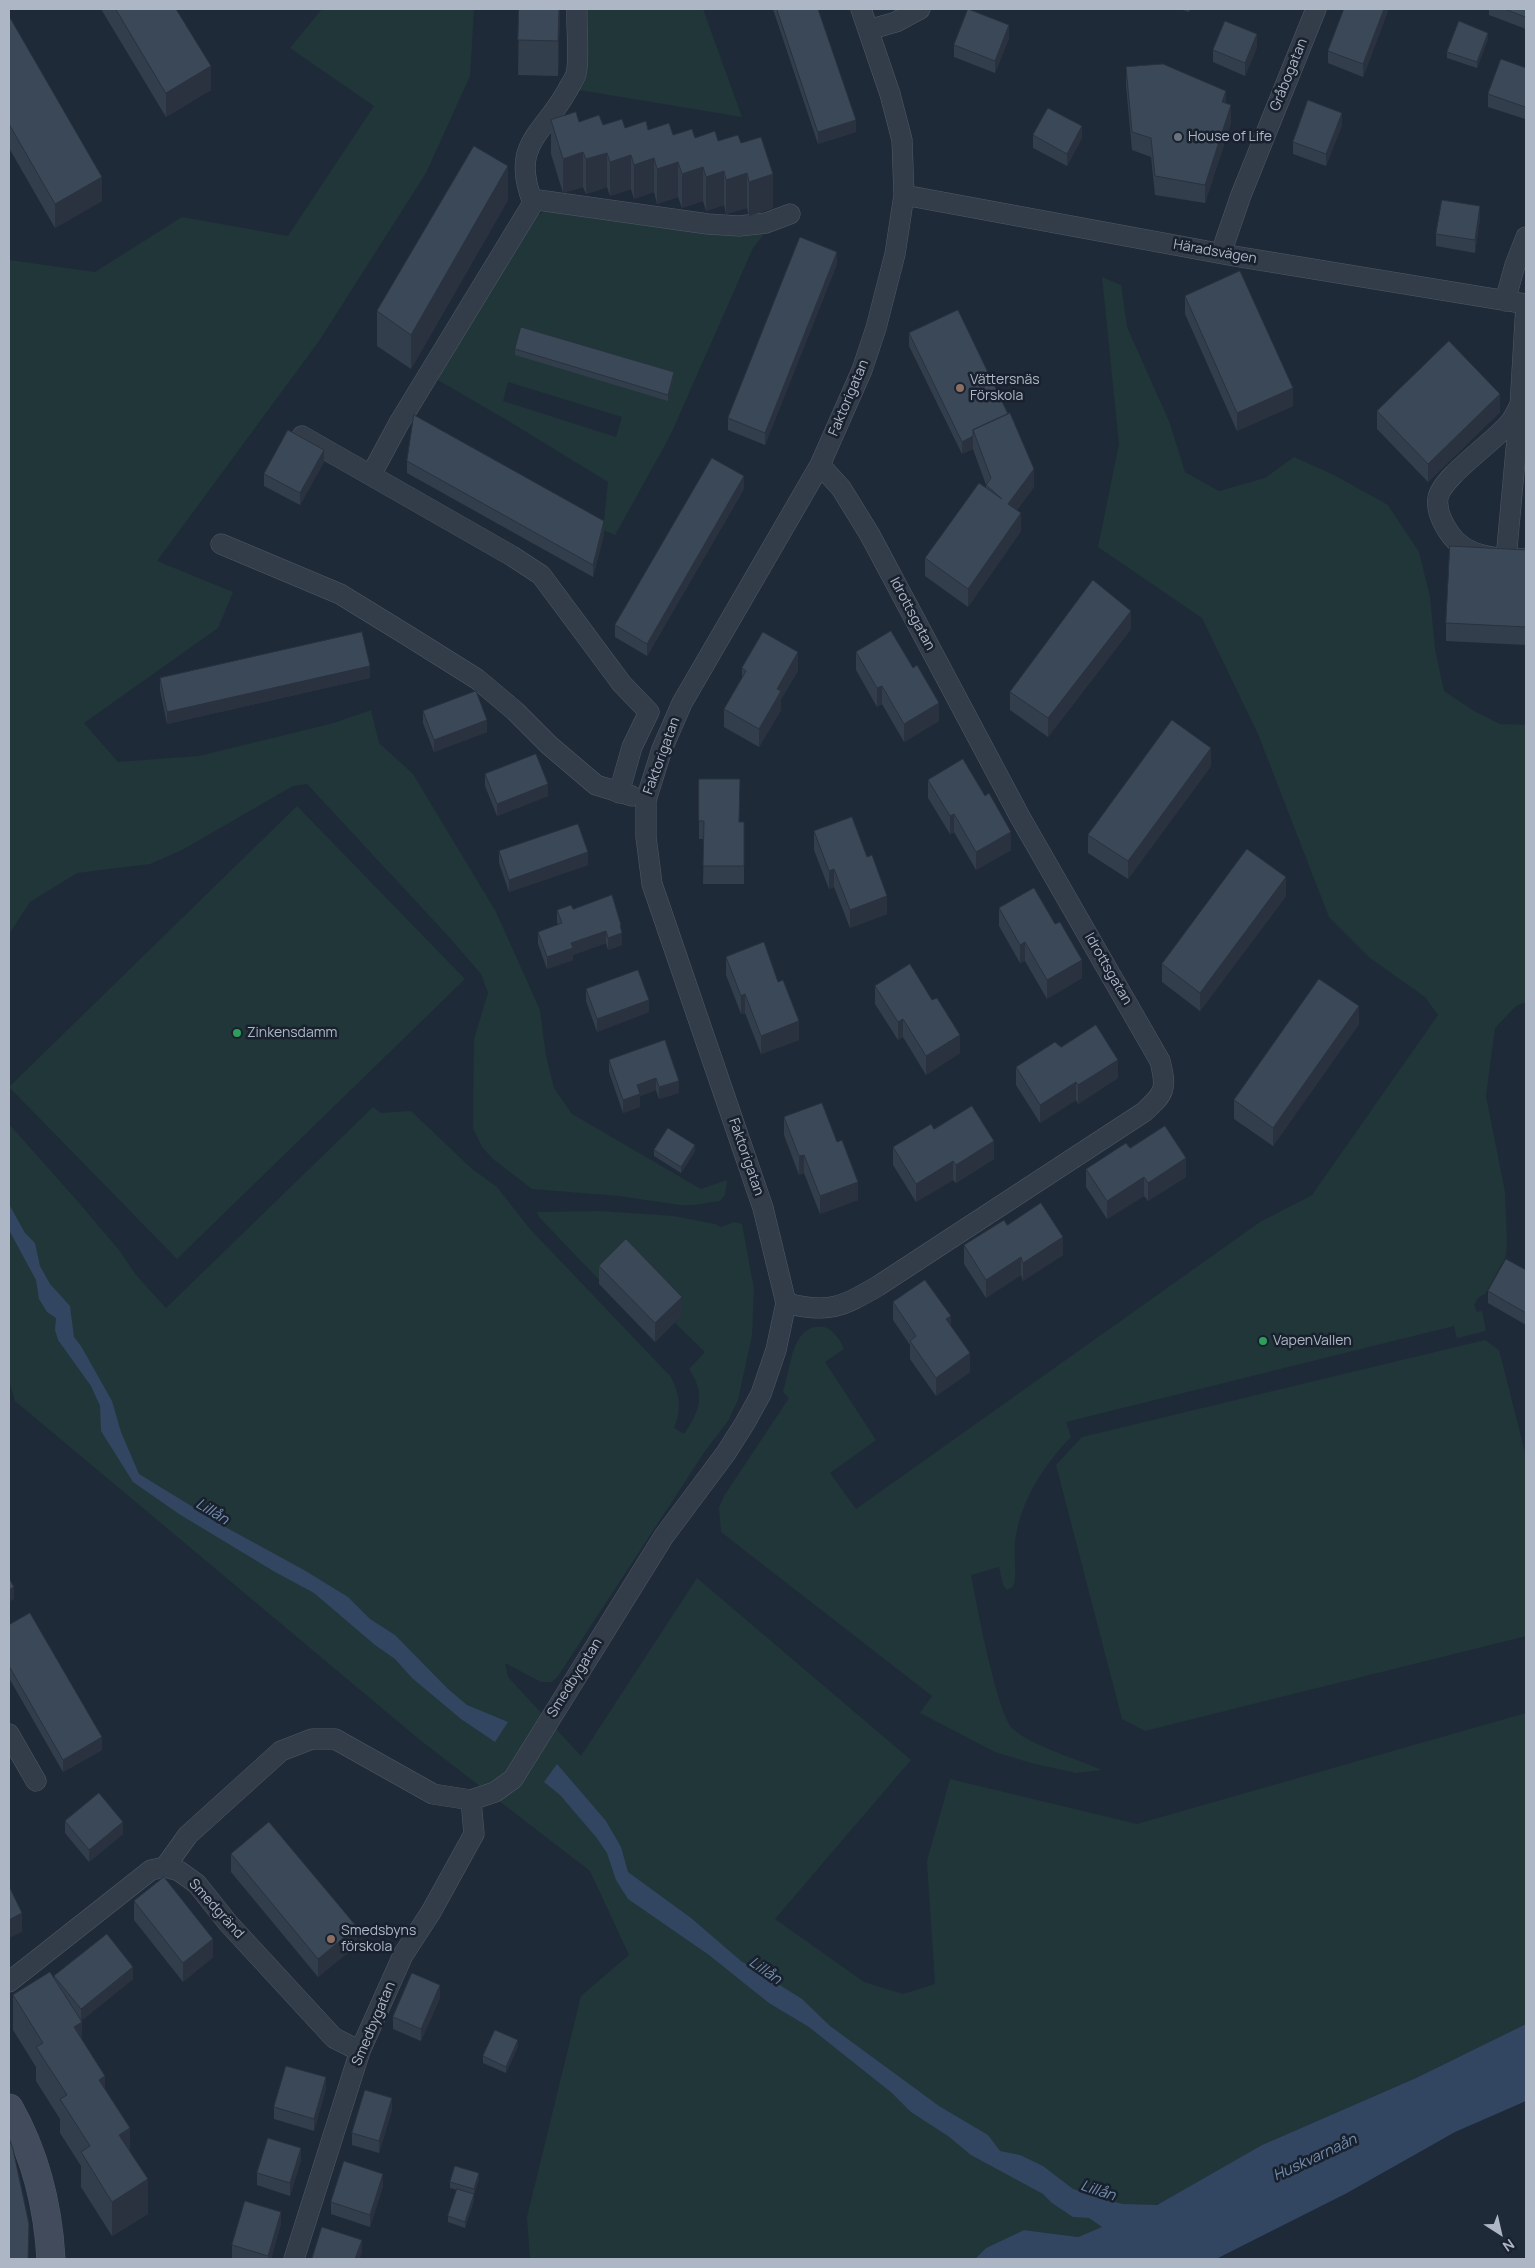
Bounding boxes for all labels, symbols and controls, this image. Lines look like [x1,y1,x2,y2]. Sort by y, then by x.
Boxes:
street label: Gråbogatan [1267,36,1311,114]
place label: House of Life [1188,129,1272,145]
marker: House of Life [1172,131,1184,143]
street label: Häradsvägen [1172,236,1258,268]
street label: Faktorigatan [825,357,873,439]
place label: Vättersnäs Förskola [970,372,1040,404]
marker: Vättersnäs Förskola [954,382,966,394]
street label: Idrottsgatan [886,575,938,653]
street label: Faktorigatan [640,715,684,797]
street label: Idrottsgatan [1081,930,1135,1008]
place label: Zinkensdamm [247,1025,337,1041]
marker: Zinkensdamm [231,1027,243,1039]
street label: Faktorigatan [725,1116,767,1198]
place label: VapenVallen [1273,1333,1352,1349]
marker: VapenVallen [1257,1335,1269,1347]
water label: Lillån [192,1495,232,1529]
street label: Smedbygatan [544,1635,606,1721]
street label: Smedgränd [185,1876,247,1942]
place label: Smedsbyns förskola [341,1923,416,1955]
marker: Smedsbyns förskola [325,1933,337,1945]
water label: Lillån [745,1953,785,1989]
street label: Smedbygatan [349,1979,399,2069]
water label: Huskvarnaån [1270,2131,1360,2185]
water label: Lillån [1078,2177,1118,2205]
north arrow [1475,2208,1525,2258]
text: N [1499,2235,1518,2256]

